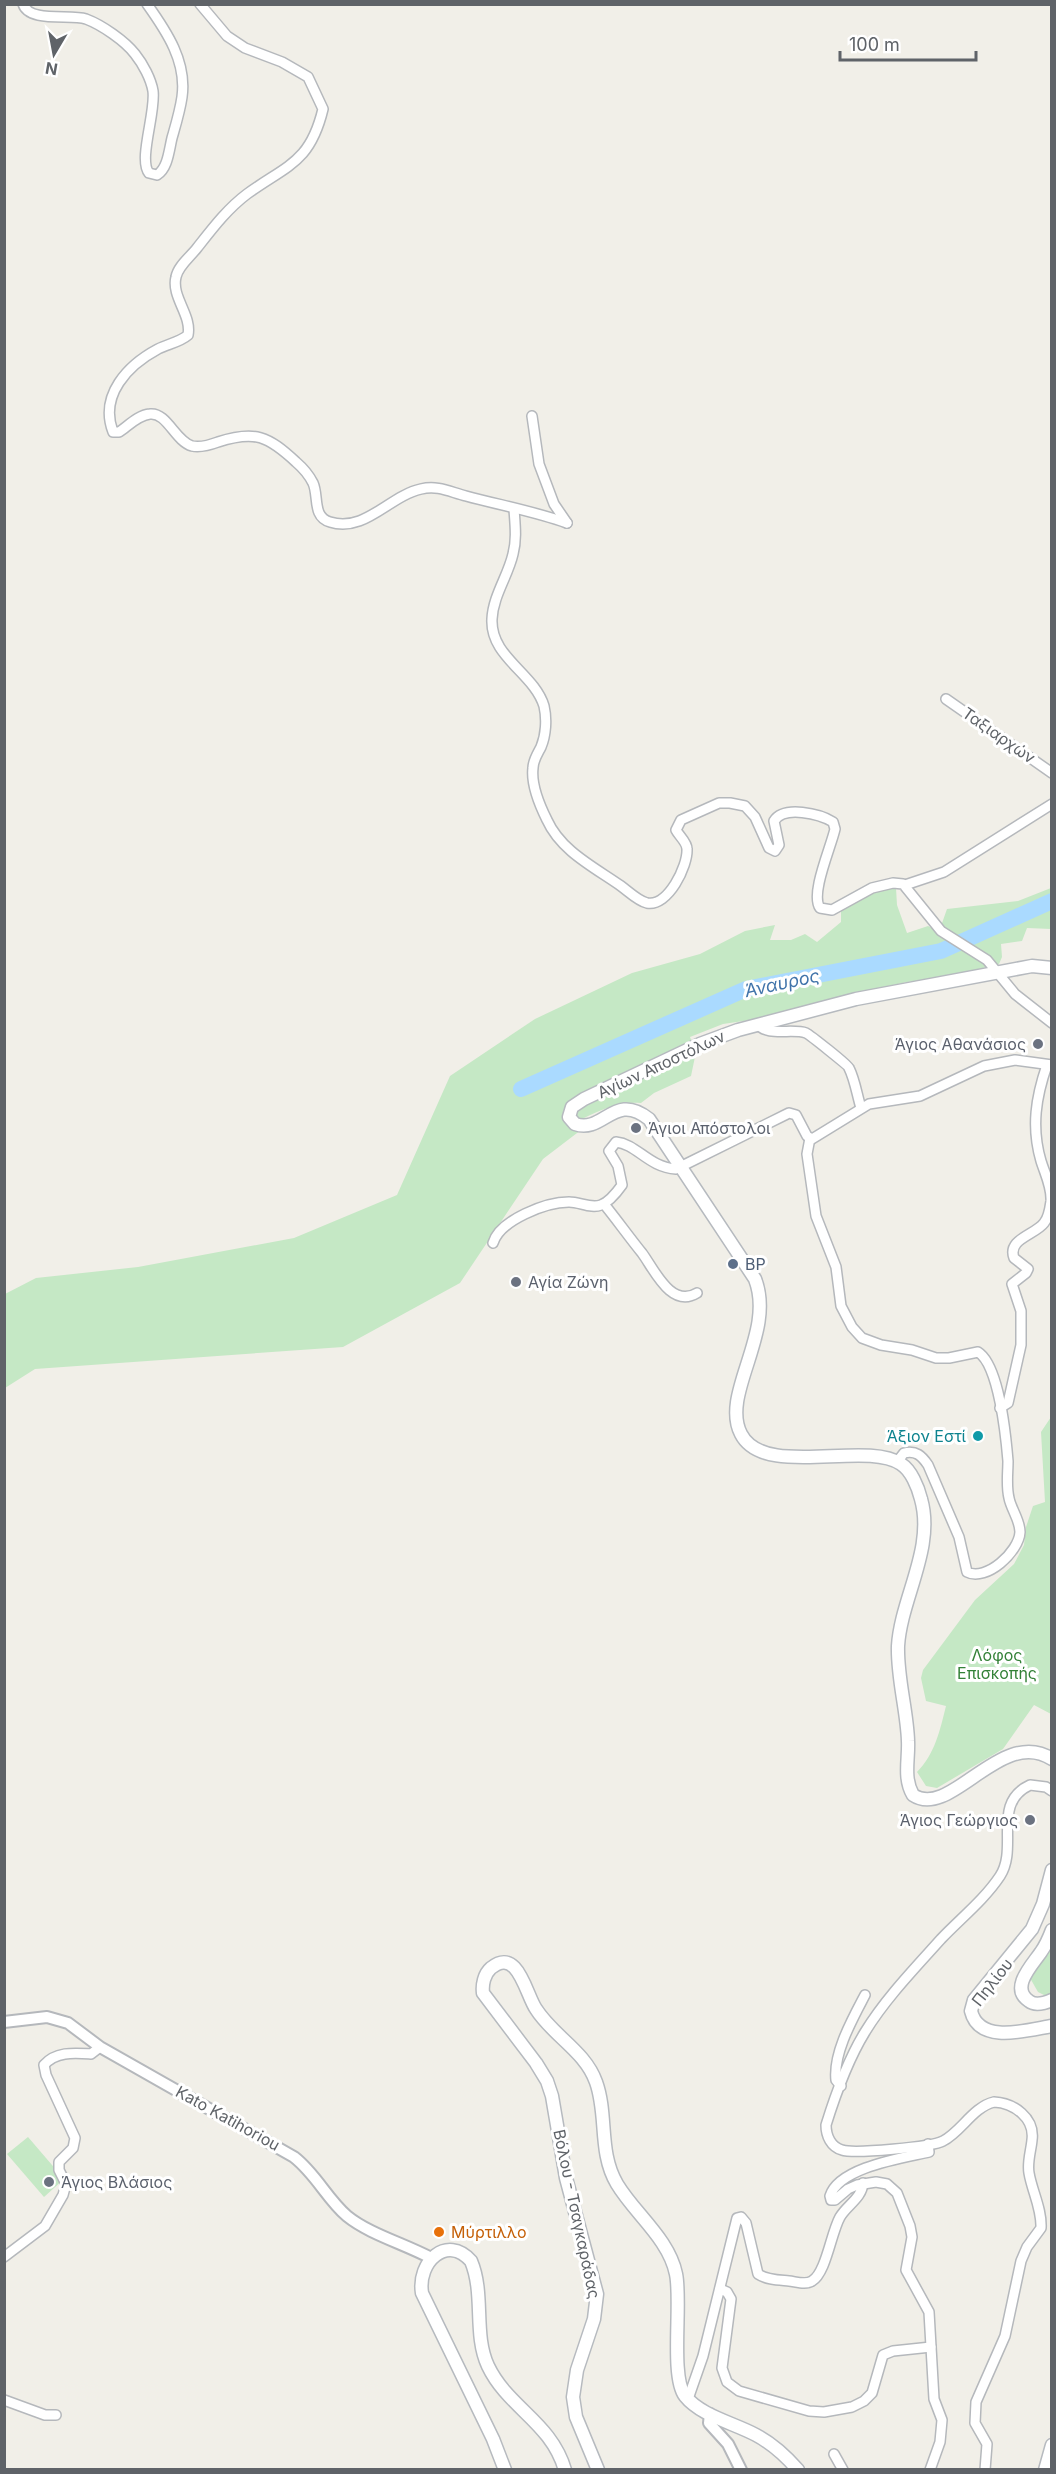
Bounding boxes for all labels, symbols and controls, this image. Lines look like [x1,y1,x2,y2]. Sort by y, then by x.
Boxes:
north arrow [24,24,84,84]
scale bar [840,24,976,62]
text: 100 m [849,34,900,55]
text: N [44,58,59,80]
street label: Ταξιαρχών [959,703,1039,767]
water label: Άναυρος [742,965,821,1001]
street label: Αγίων Αποστόλων [594,1026,728,1102]
place label: Άγιος Αθανάσιος [895,1034,1026,1054]
marker: Άγιος Αθανάσιος [1031,1037,1045,1051]
place label: Άγιοι Απόστολοι [648,1118,771,1138]
marker: Άγιοι Απόστολοι [629,1121,643,1135]
place label: BP [745,1254,766,1274]
marker: BP [726,1257,740,1271]
place label: Αγία Ζώνη [528,1272,609,1292]
marker: Αγία Ζώνη [509,1275,523,1289]
place label: Άξιον Εστί [887,1426,967,1446]
marker: Άξιον Εστί [971,1429,985,1443]
park label: Λόφος Επισκοπής [957,1645,1037,1683]
place label: Άγιος Γεώργιος [900,1810,1018,1830]
marker: Άγιος Γεώργιος [1023,1813,1037,1827]
street label: Πηλίου [967,1954,1017,2010]
street label: Kato Katihoriou [172,2081,284,2155]
street label: Βόλου - Τσαγκαράδας [549,2127,605,2301]
place label: Άγιος Βλάσιος [61,2172,172,2192]
marker: Άγιος Βλάσιος [42,2175,56,2189]
place label: Μύρτιλλο [451,2222,527,2242]
marker: Μύρτιλλο [432,2225,446,2239]

